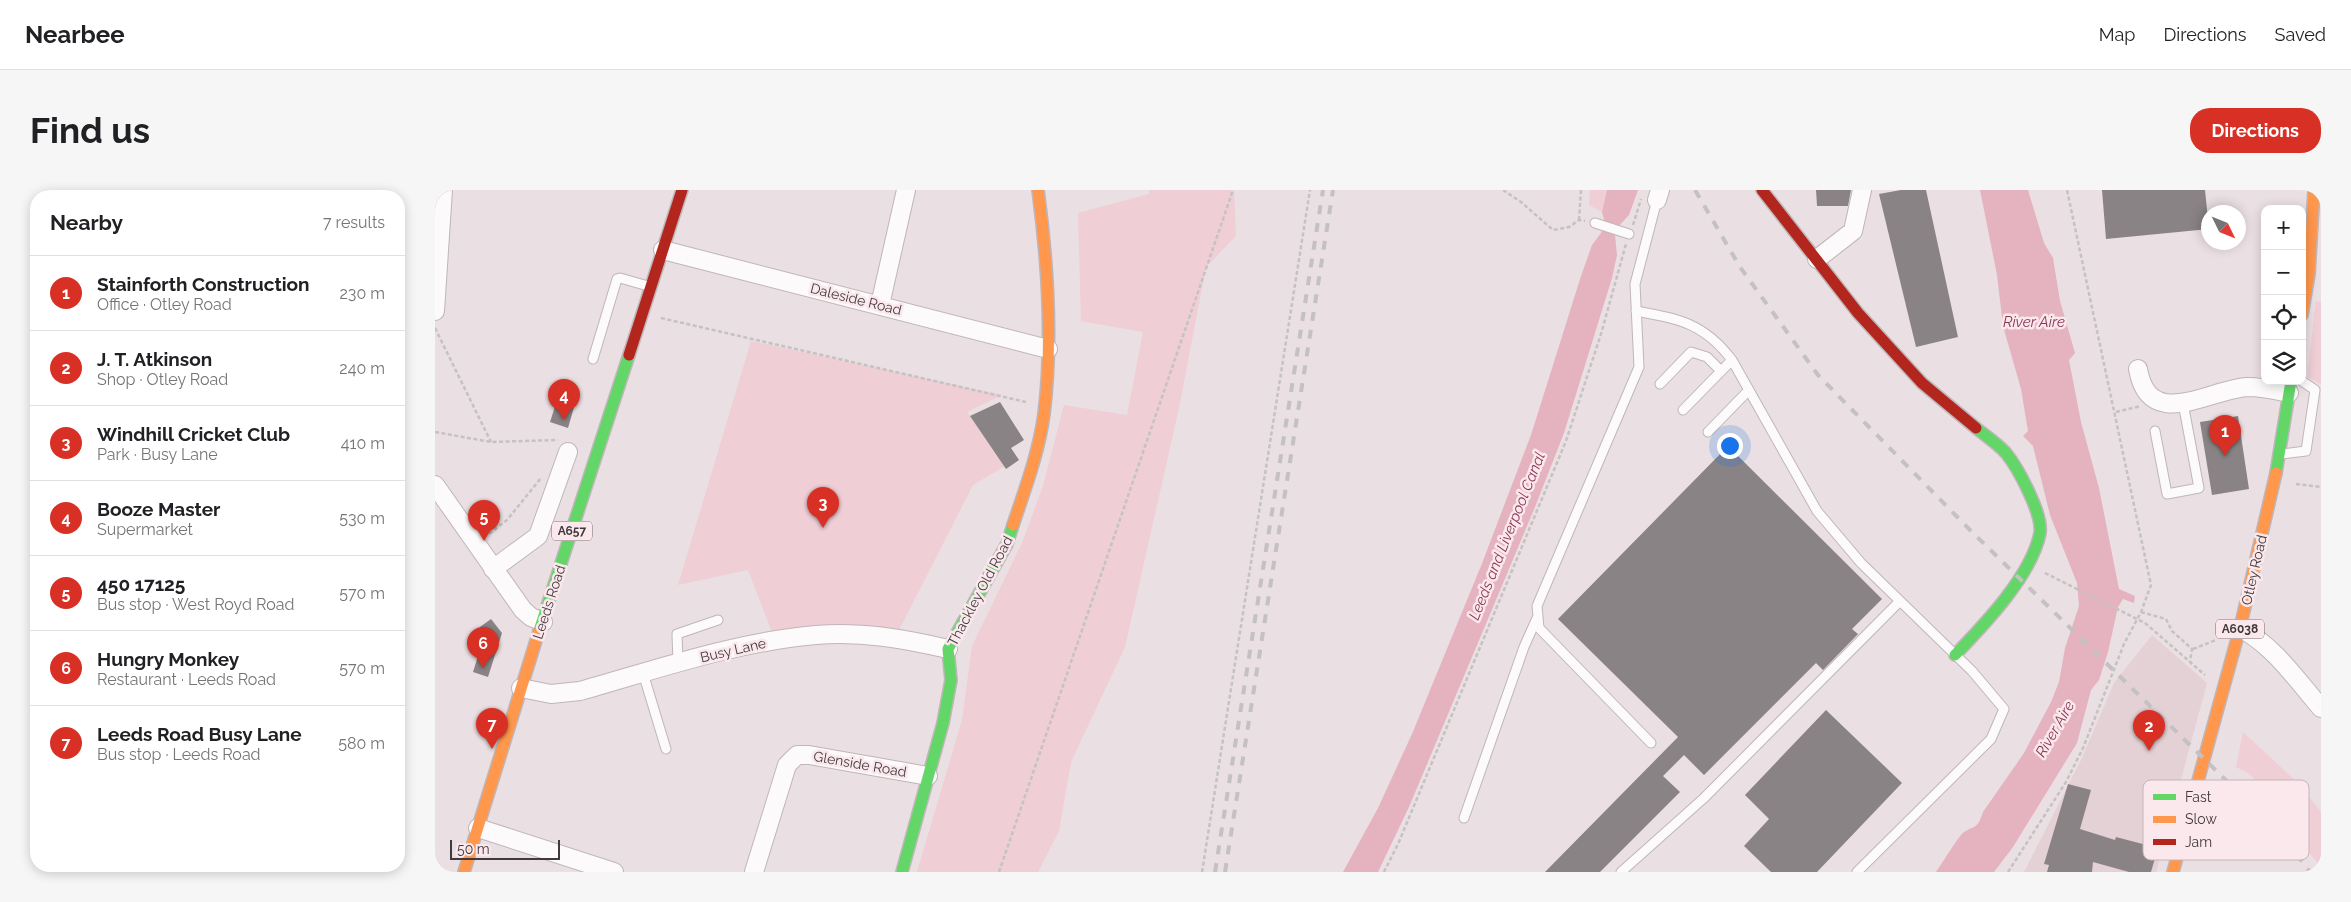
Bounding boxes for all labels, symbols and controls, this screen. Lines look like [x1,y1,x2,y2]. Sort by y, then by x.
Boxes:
text: Nearbee [25,20,125,49]
text: Map [2099,24,2135,45]
text: Directions [2163,24,2247,45]
text: Saved [2275,24,2326,45]
button: Directions [2190,108,2321,153]
text: Find us [30,110,150,151]
north arrow [2201,205,2246,250]
map controls [2261,205,2306,385]
button: + [2261,205,2306,250]
text: Nearby [50,210,123,235]
text: 7 results [323,213,385,232]
button: − [2261,250,2306,295]
text: Stainforth Construction [97,273,310,295]
street label: Daleside Road [809,280,903,318]
text: 1 [62,284,70,303]
text: 230 m [340,284,385,303]
text: Office · Otley Road [97,295,232,314]
button: locate [2261,295,2306,340]
water label: River Aire [2003,313,2065,331]
button: layers [2261,340,2306,385]
text: J. T. Atkinson [97,348,212,370]
text: 2 [61,359,71,378]
text: 240 m [339,359,385,378]
text: Shop · Otley Road [97,370,228,389]
pin: 4 [548,379,580,420]
pin: 1 [2209,415,2241,456]
text: Windhill Cricket Club [97,423,290,445]
your location [1717,433,1743,459]
text: 3 [62,434,70,453]
text: 410 m [341,434,385,453]
text: Park · Busy Lane [97,445,218,464]
water label: Leeds and Liverpool Canal [1465,449,1549,622]
pin: 3 [807,487,839,528]
text: Booze Master [97,498,220,520]
pin: 5 [468,500,500,541]
text: 4 [61,509,71,528]
text: 530 m [339,509,385,528]
text: Supermarket [97,520,193,539]
road number: A657 [552,522,592,541]
street label: Thackley Old Road [944,533,1016,649]
street label: Otley Road [2238,533,2270,607]
street label: Leeds Road [529,563,569,641]
text: 450 17125 [97,573,185,595]
text: 5 [62,584,70,603]
text: 570 m [339,584,385,603]
text: Bus stop · West Royd Road [97,595,294,614]
road number: A6038 [2216,619,2264,638]
pin: 6 [467,627,499,668]
street label: Busy Lane [698,635,768,665]
text: Hungry Monkey [97,648,239,670]
text: 6 [61,659,71,678]
text: 570 m [339,659,385,678]
text: Restaurant · Leeds Road [97,670,276,689]
water label: River Aire [2032,698,2078,760]
pin: 7 [476,708,508,749]
pin: 2 [2133,710,2165,751]
text: Leeds Road Busy Lane [97,723,302,745]
text: 7 [62,734,70,753]
text: 580 m [338,734,385,753]
text: Bus stop · Leeds Road [97,745,261,764]
street label: Glenside Road [812,748,908,780]
legend [2143,780,2309,860]
text: Fast [2185,789,2212,805]
text: Slow [2185,811,2217,827]
text: Jam [2185,834,2212,850]
scale bar [450,837,560,860]
text: 50 m [457,841,490,857]

